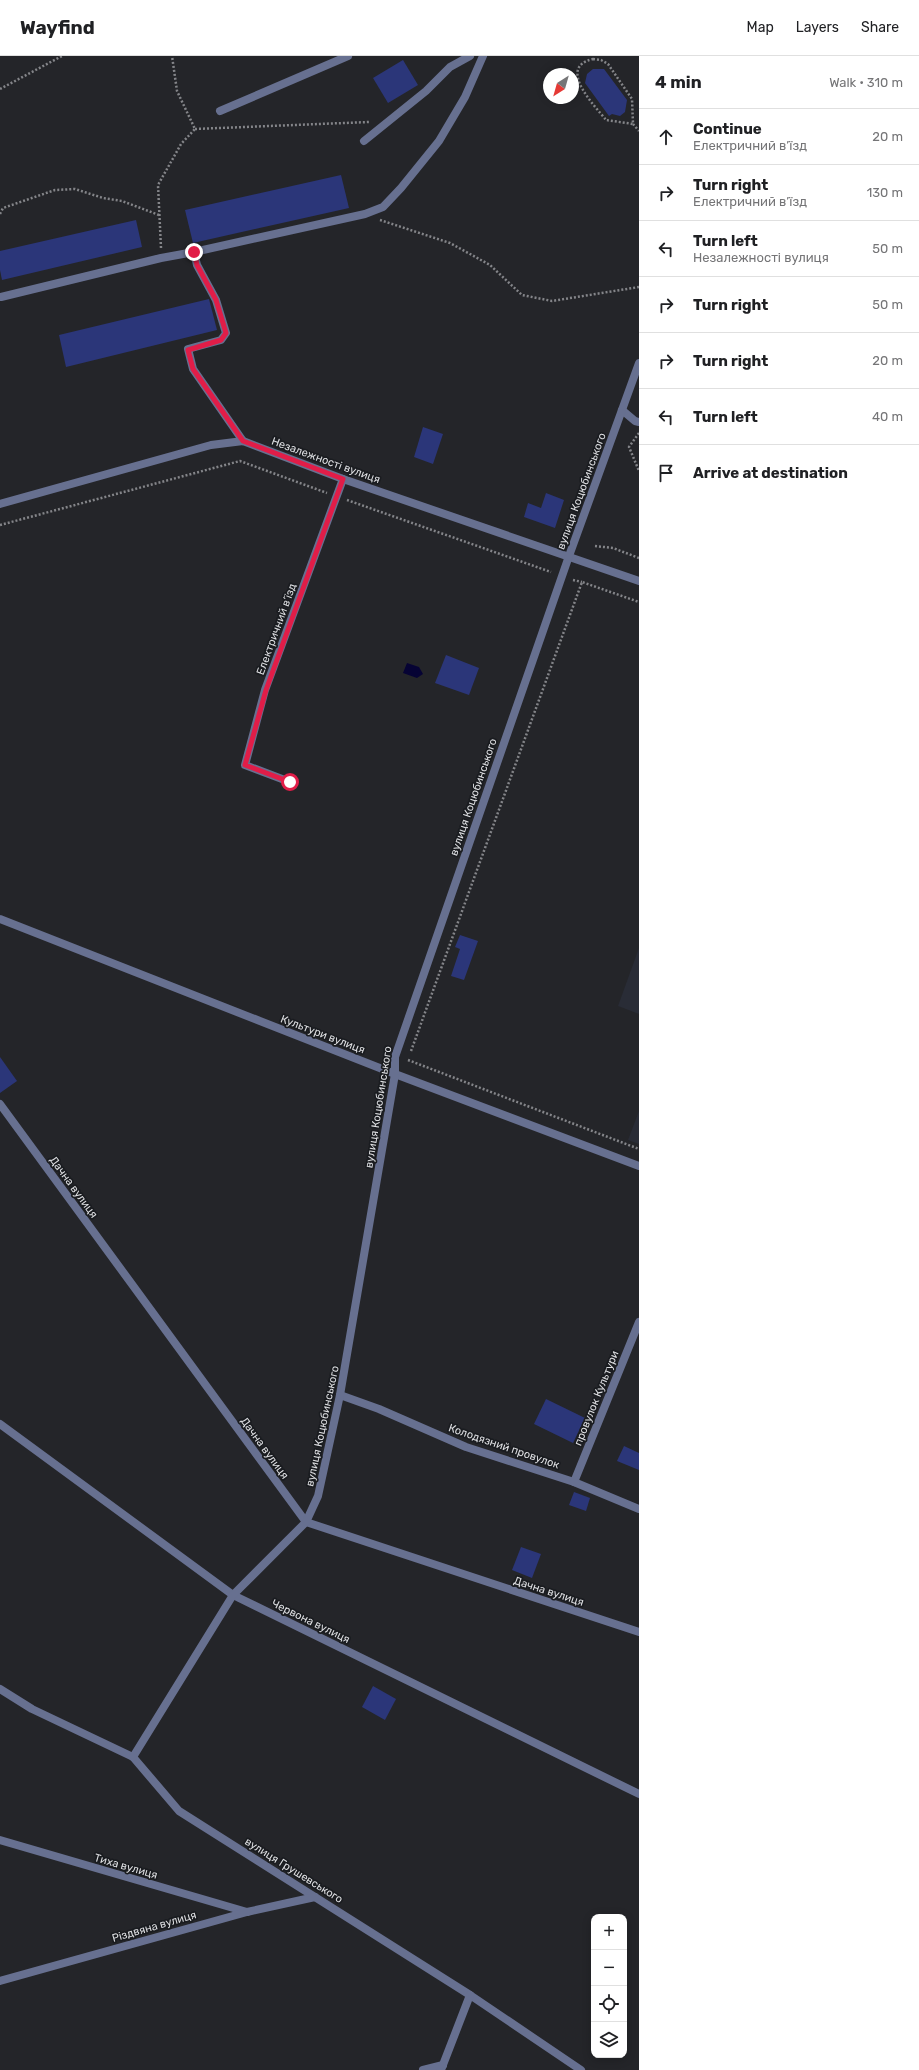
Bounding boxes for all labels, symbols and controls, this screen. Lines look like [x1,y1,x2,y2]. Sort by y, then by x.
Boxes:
text: Wayfind [20,16,95,39]
text: Map [747,19,774,36]
text: Layers [796,19,839,36]
text: Share [861,19,899,36]
north arrow [543,68,579,104]
text: 4 min [655,72,702,92]
text: Walk · 310 m [829,75,903,90]
text: Continue [693,120,762,138]
icon: ahead [655,126,677,148]
text: 20 m [872,129,903,144]
text: Електричний в’їзд [693,138,807,153]
text: Turn right [693,176,768,194]
icon: right [655,182,677,204]
text: 130 m [867,185,903,200]
text: Електричний в’їзд [693,194,807,209]
text: Turn left [693,232,758,250]
icon: left [655,238,677,260]
text: 50 m [872,241,903,256]
route end [185,243,203,261]
text: Незалежності вулиця [693,250,829,265]
icon: right [655,294,677,316]
text: Turn right [693,296,768,314]
text: 50 m [872,297,903,312]
icon: right [655,350,677,372]
text: Turn right [693,352,768,370]
text: 20 m [872,353,903,368]
icon: left [655,406,677,428]
text: Turn left [693,408,758,426]
text: 40 m [872,409,903,424]
street label: вулиця Коцюбинського [554,431,609,551]
street label: Незалежності вулиця [270,435,382,486]
icon: arrive [655,462,677,484]
text: Arrive at destination [693,464,848,482]
street label: Електричний в’їзд [254,581,299,677]
street label: вулиця Коцюбинського [447,737,500,858]
route start [281,773,299,791]
street label: Культури вулиця [279,1012,367,1057]
street label: вулиця Коцюбинського [362,1045,395,1169]
street label: Дачна вулиця [47,1154,100,1221]
street label: провулок Культури [571,1349,622,1448]
street label: вулиця Коцюбинського [303,1364,342,1488]
street label: Дачна вулиця [238,1415,291,1482]
street label: Колодязний провулок [447,1421,561,1472]
street label: Дачна вулиця [512,1574,586,1609]
street label: Червона вулиця [269,1597,352,1646]
street label: вулиця Грушевського [242,1835,345,1906]
street label: Тиха вулиця [93,1851,159,1882]
street label: Різдвяна вулиця [110,1908,198,1945]
map controls [591,1914,627,2058]
button: + [591,1914,627,1950]
button: − [591,1950,627,1986]
button: locate [591,1986,627,2022]
button: layers [591,2022,627,2058]

